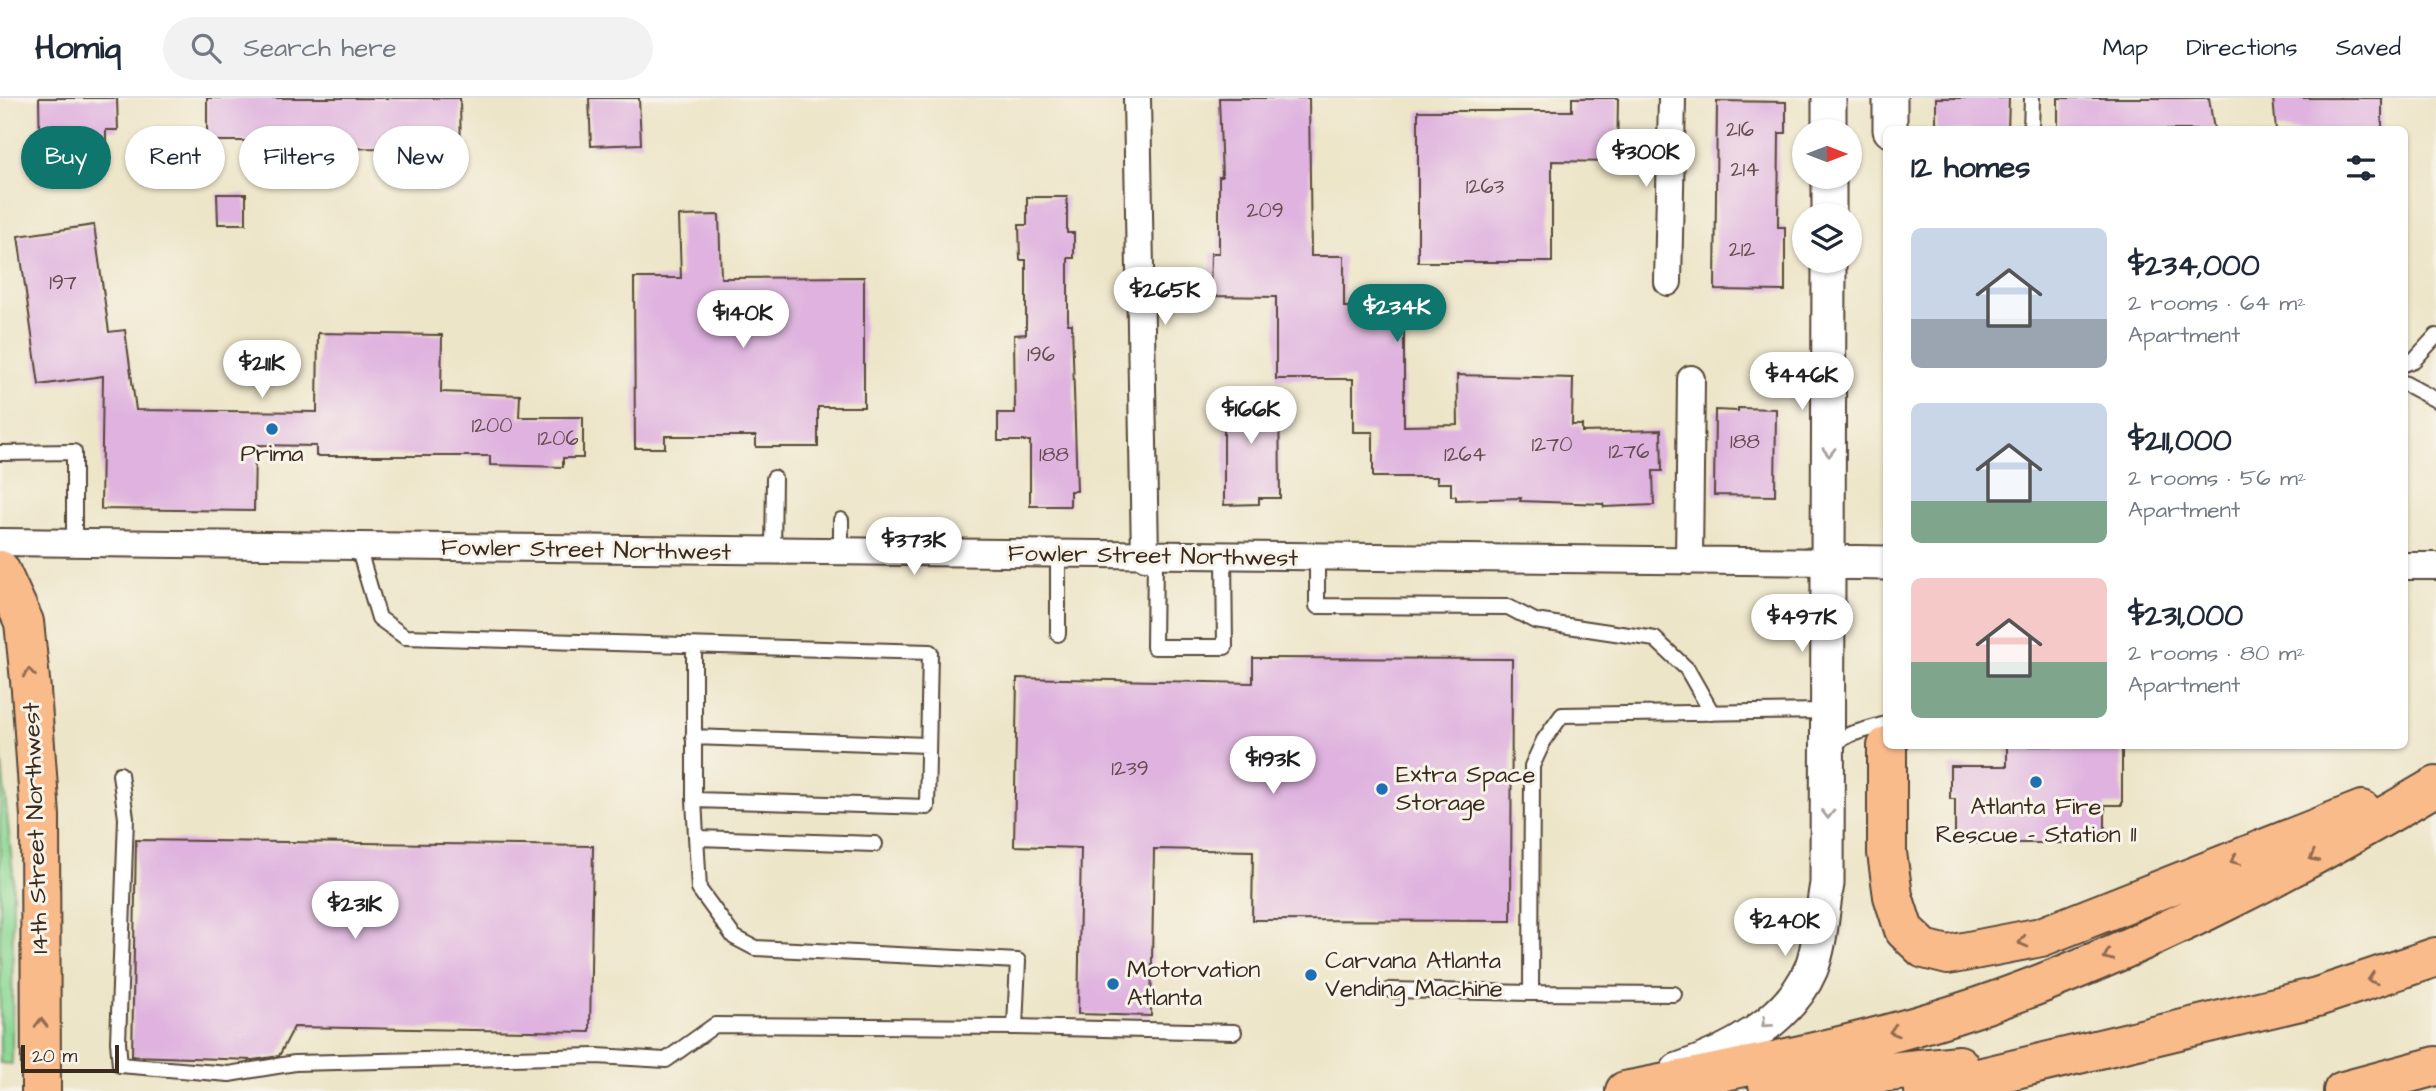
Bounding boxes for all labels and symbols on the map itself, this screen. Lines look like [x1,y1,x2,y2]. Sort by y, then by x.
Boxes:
house number: 216 [1726,115,1754,144]
north arrow [1792,119,1862,189]
pin: $300K [1597,130,1695,189]
house number: 214 [1731,155,1760,184]
house number: 1263 [1466,172,1505,201]
house number: 209 [1246,196,1284,225]
house number: 212 [1729,235,1755,264]
house number: 197 [49,268,77,297]
pin: $265K [1116,268,1214,327]
pin: $234K [1348,285,1446,344]
pin: $140K [694,290,792,350]
house number: 196 [1027,340,1055,369]
pin: $211K [213,341,311,400]
pin: $446K [1753,352,1851,412]
pin: $166K [1202,386,1300,446]
house number: 1200 [471,411,513,440]
marker: Prima [264,421,280,437]
house number: 1206 [537,424,579,453]
house number: 188 [1730,427,1760,456]
house number: 1270 [1532,430,1572,459]
place label: Prima [240,437,304,471]
house number: 1276 [1609,437,1649,466]
house number: 188 [1039,440,1069,469]
house number: 1264 [1444,440,1486,469]
one-way arrow [1821,447,1837,457]
pin: $373K [865,518,963,577]
street label: Fowler Street Northwest [441,530,732,570]
street label: Fowler Street Northwest [1008,536,1299,576]
pin: $497K [1753,594,1851,654]
one-way arrow [22,667,37,678]
street label: 14th Street Northwest [15,701,57,954]
pin: $193K [1224,736,1322,796]
house number: 1239 [1111,754,1149,783]
place label: Extra Space Storage [1396,758,1535,821]
marker: Atlanta Fire Rescue - Station 11 [2028,774,2044,790]
marker: Extra Space Storage [1374,781,1390,797]
place label: Atlanta Fire Rescue - Station 11 [1935,790,2137,852]
one-way arrow [1820,810,1836,820]
one-way arrow [2308,849,2321,863]
one-way arrow [2230,852,2243,866]
pin: $231K [306,882,404,941]
pin: $240K [1736,898,1834,958]
one-way arrow [2017,934,2029,948]
place label: Carvana Atlanta Vending Machine [1325,944,1503,1007]
one-way arrow [2103,948,2115,962]
place label: Motorvation Atlanta [1127,953,1260,1015]
marker: Carvana Atlanta Vending Machine [1303,967,1319,983]
one-way arrow [2366,971,2378,985]
marker: Motorvation Atlanta [1105,976,1121,992]
one-way arrow [1761,1015,1774,1027]
one-way arrow [33,1017,49,1028]
one-way arrow [1888,1023,1900,1038]
scale bar [21,1042,119,1074]

